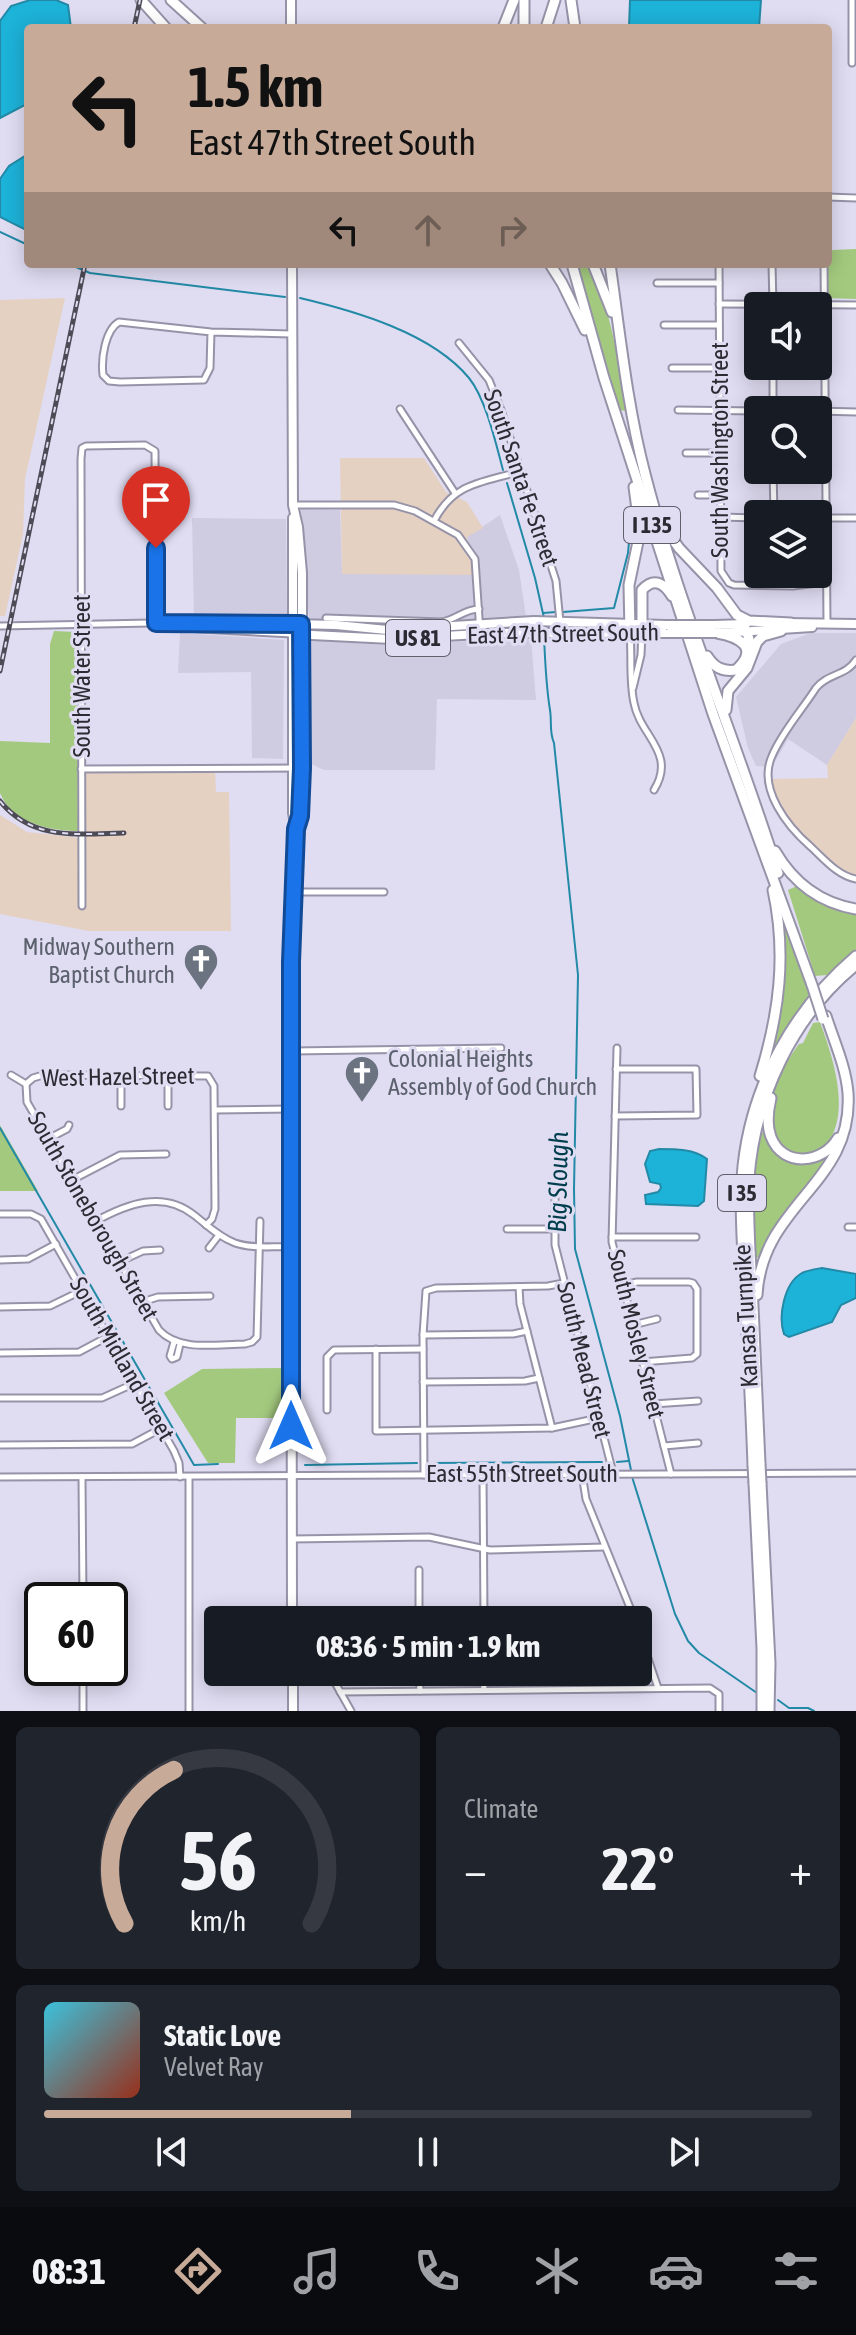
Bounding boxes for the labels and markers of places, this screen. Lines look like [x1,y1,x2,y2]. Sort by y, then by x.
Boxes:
pin [122,466,190,548]
place label: Midway Southern Baptist Church [22,933,175,988]
church icon: Midway Southern Baptist Church [182,942,220,992]
place label: Colonial Heights Assembly of God Church [388,1045,597,1100]
church icon: Colonial Heights Assembly of God Church [343,1054,381,1104]

